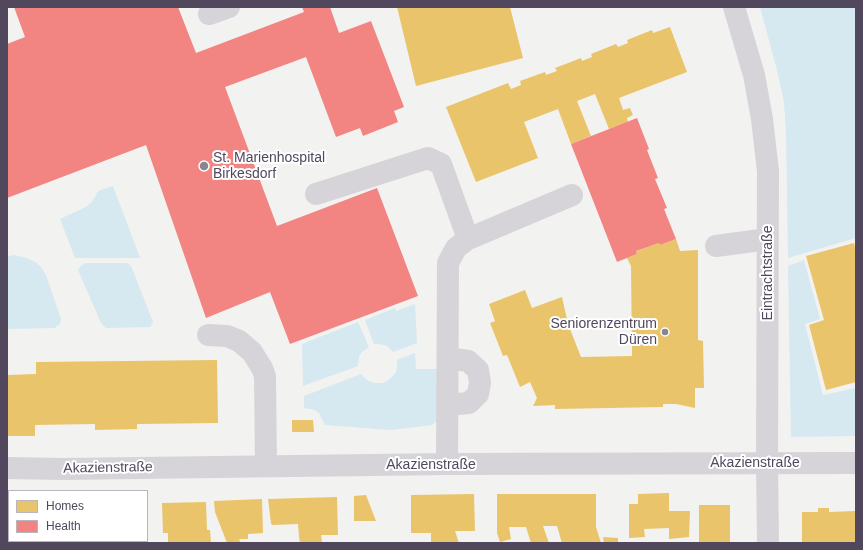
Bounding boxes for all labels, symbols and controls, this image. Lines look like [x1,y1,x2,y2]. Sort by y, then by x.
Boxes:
place label: St. Marienhospital Birkesdorf [213,150,325,182]
marker: St. Marienhospital Birkesdorf [198,160,210,172]
street label: Eintrachtstraße [760,226,776,320]
place label: Seniorenzentrum Düren [550,316,657,348]
marker: Seniorenzentrum Düren [660,327,670,337]
street label: Akazienstraße [710,455,800,471]
street label: Akazienstraße [386,457,476,473]
street label: Akazienstraße [63,459,153,477]
legend [8,490,148,542]
text: Homes [46,499,84,513]
text: Health [46,519,81,533]

